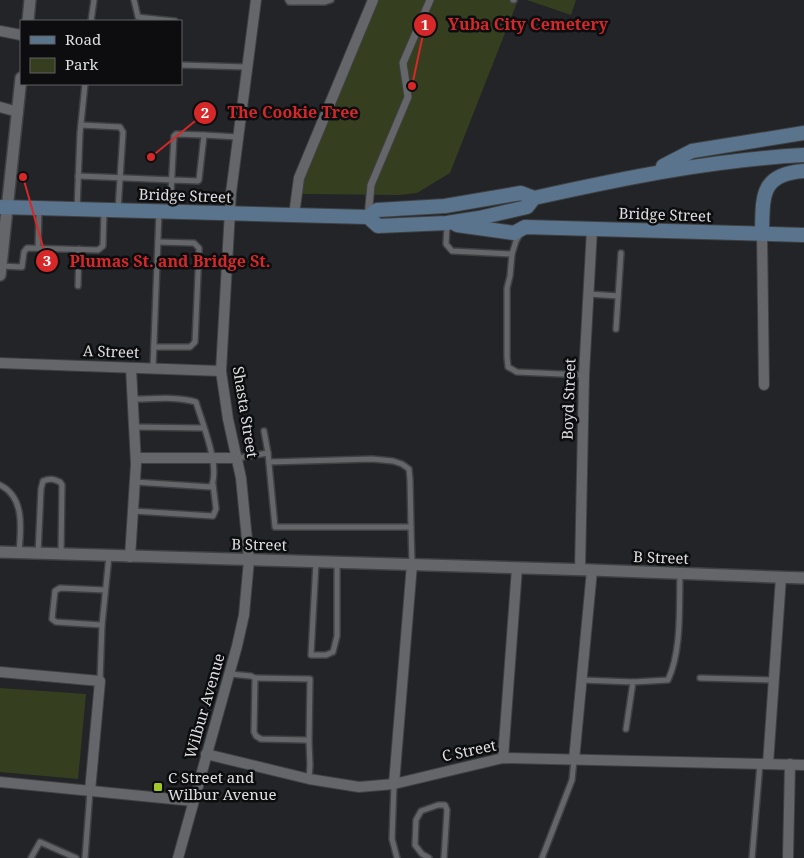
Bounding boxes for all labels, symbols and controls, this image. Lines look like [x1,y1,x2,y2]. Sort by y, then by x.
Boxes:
callout: Yuba City Cemetery [413,9,618,40]
text: Yuba City Cemetery [448,13,609,35]
text: 1 [421,14,429,34]
legend [20,20,182,85]
text: Road [65,29,101,49]
text: Park [65,54,99,74]
callout: The Cookie Tree [193,97,369,128]
text: The Cookie Tree [227,101,359,123]
text: 2 [201,102,209,122]
street label: Bridge Street [138,183,232,207]
street label: Bridge Street [618,202,712,226]
callout: Plumas St. and Bridge St. [35,246,281,277]
text: 3 [43,250,51,270]
text: Plumas St. and Bridge St. [69,250,271,272]
street label: A Street [83,340,140,362]
street label: Boyd Street [557,358,579,440]
street label: Shasta Street [229,365,263,459]
street label: B Street [231,534,287,554]
street label: B Street [633,546,689,568]
street label: Wilbur Avenue [179,651,229,761]
street label: C Street [440,735,498,766]
place label: C Street and Wilbur Avenue [168,767,276,804]
marker: C Street and Wilbur Avenue [152,781,164,793]

